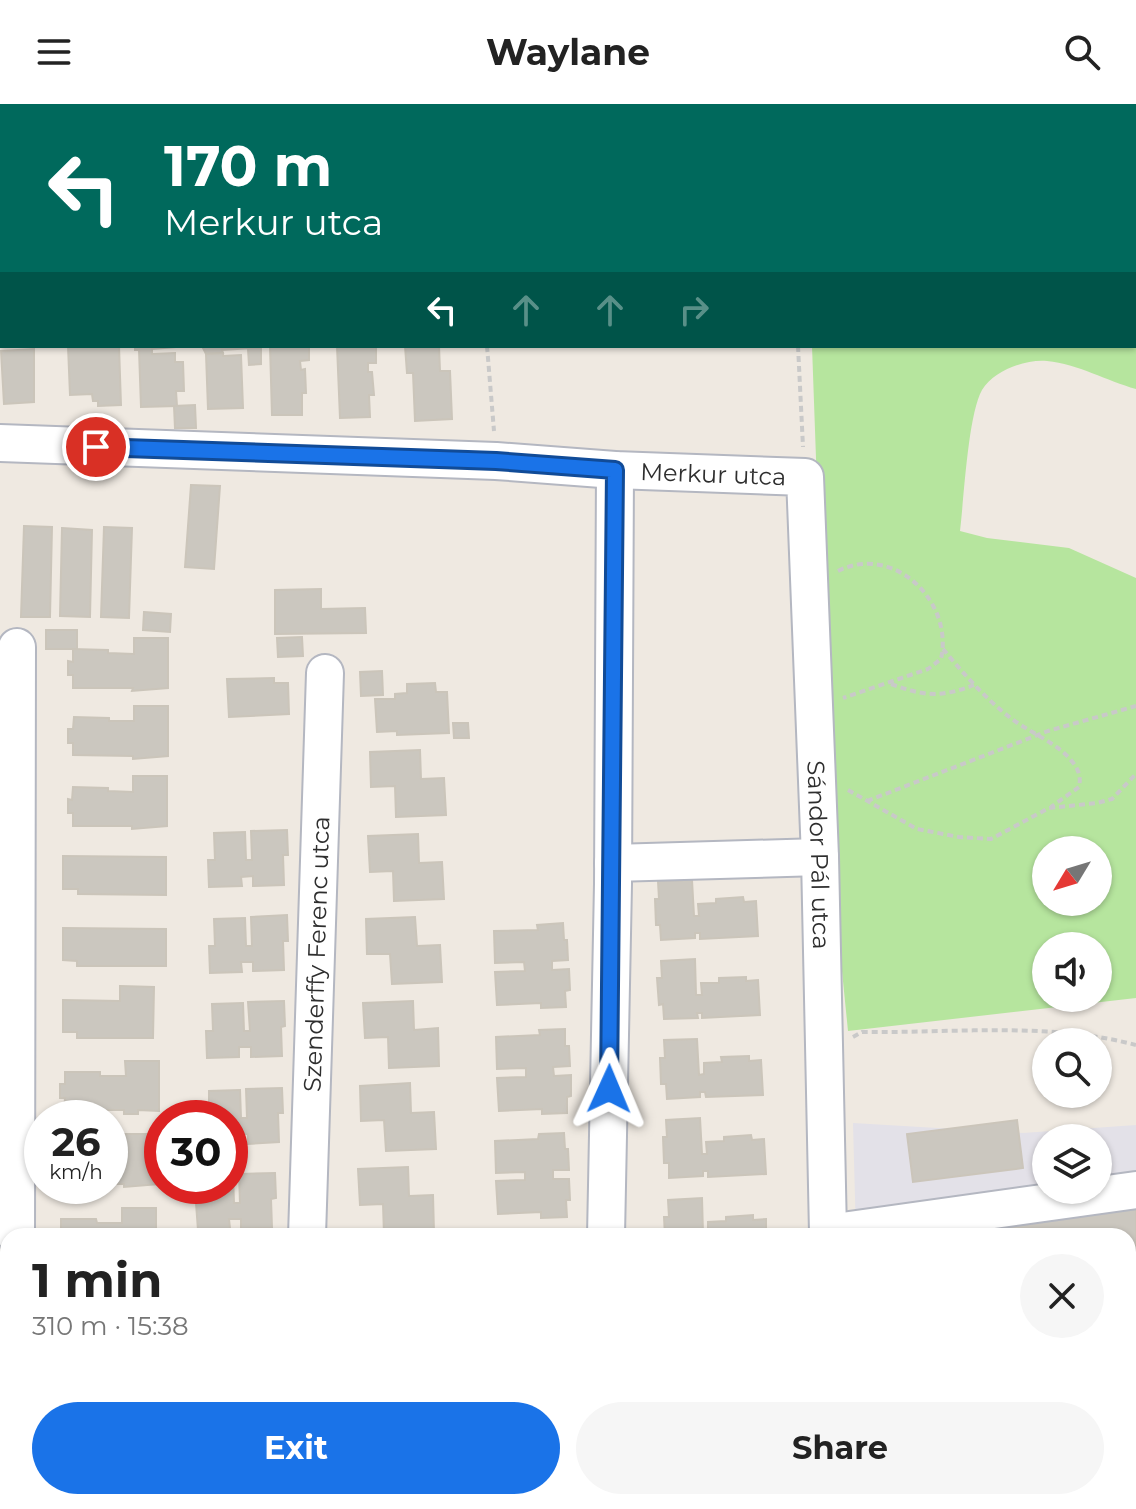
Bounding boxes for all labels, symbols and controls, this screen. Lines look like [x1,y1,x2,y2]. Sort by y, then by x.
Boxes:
icon: menu [32,30,76,74]
text: Waylane [486,30,650,74]
icon: search [1060,30,1104,74]
text: 170 m [164,132,332,200]
icon: left [32,136,136,240]
text: Merkur utca [164,200,383,244]
icon: left [420,288,464,332]
icon: ahead [504,288,548,332]
icon: ahead [588,288,632,332]
icon: right [672,288,716,332]
pin [62,413,130,481]
icon: arrive [74,425,118,469]
street label: Merkur utca [640,456,787,491]
street label: Sándor Pál utca [802,760,836,950]
street label: Szenderffy Ferenc utca [297,816,335,1092]
north arrow [1032,836,1112,916]
map controls [1032,836,1112,1204]
button: sound [1032,932,1112,1012]
button: search [1032,1028,1112,1108]
position arrow [567,1047,651,1131]
speed limit sign: 30 [144,1100,248,1204]
text: 26 [51,1117,101,1166]
button: layers [1032,1124,1112,1204]
text: km/h [49,1160,103,1184]
text: 1 min [32,1251,162,1309]
button: close [1020,1254,1104,1338]
text: 310 m · 15:38 [32,1310,189,1342]
button: Exit [32,1402,560,1494]
button: Share [576,1402,1104,1494]

